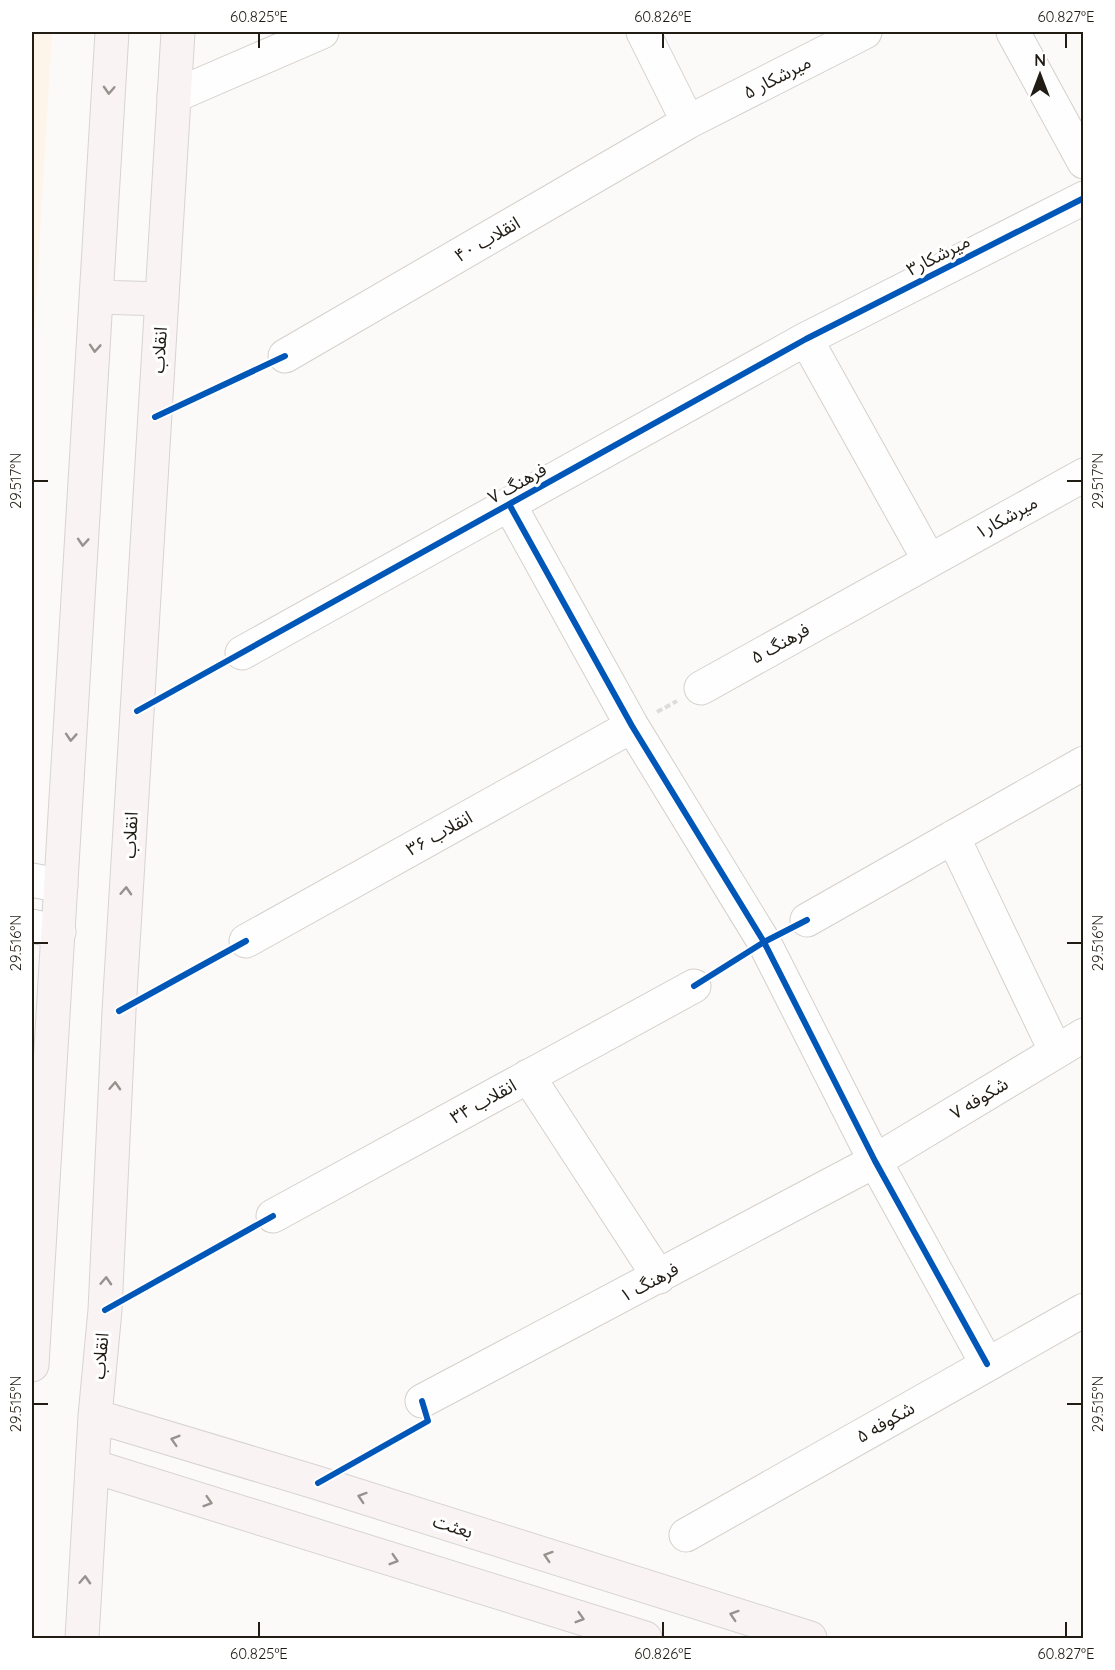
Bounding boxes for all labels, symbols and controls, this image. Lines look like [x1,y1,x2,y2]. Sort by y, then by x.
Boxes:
text: 60.825°E [230,7,288,26]
text: 60.826°E [634,7,692,26]
text: 60.827°E [1037,7,1095,26]
north arrow [1010,45,1070,105]
street label: میرشکار ۵ [739,50,815,104]
text: N [1034,50,1046,70]
one-way arrow [103,85,116,94]
street label: انقلاب ۴۰ [450,211,524,267]
street label: میرشکار۳ [902,229,974,281]
street label: انقلاب [146,326,172,374]
one-way arrow [89,343,102,352]
text: 29.517°N [6,453,25,509]
text: 29.517°N [1088,453,1107,509]
street label: فرهنگ ۷ [484,457,550,509]
street label: میرشکار۱ [971,490,1041,544]
one-way arrow [76,538,89,547]
street label: فرهنگ ۵ [747,617,813,669]
one-way arrow [64,732,77,741]
street label: انقلاب ۳۶ [402,805,476,861]
street label: انقلاب [117,811,143,859]
one-way arrow [120,887,133,896]
text: 29.516°N [6,915,25,971]
text: 29.516°N [1088,915,1107,971]
street label: شکوفه ۷ [946,1072,1012,1124]
street label: انقلاب ۳۴ [446,1073,520,1129]
one-way arrow [109,1082,122,1091]
street label: فرهنگ ۱ [615,1257,683,1307]
one-way arrow [99,1276,112,1285]
street label: انقلاب [87,1332,113,1380]
text: 29.515°N [6,1376,25,1432]
text: 29.515°N [1088,1376,1107,1432]
street label: شکوفه ۵ [852,1396,918,1448]
one-way arrow [171,1435,181,1447]
one-way arrow [357,1492,368,1504]
one-way arrow [202,1495,213,1507]
street label: بعثت [430,1509,476,1543]
one-way arrow [543,1551,554,1563]
one-way arrow [388,1553,399,1565]
one-way arrow [79,1576,92,1585]
one-way arrow [729,1610,740,1622]
one-way arrow [574,1611,585,1623]
text: 60.825°E [230,1644,288,1663]
text: 60.826°E [634,1644,692,1663]
text: 60.827°E [1037,1644,1095,1663]

